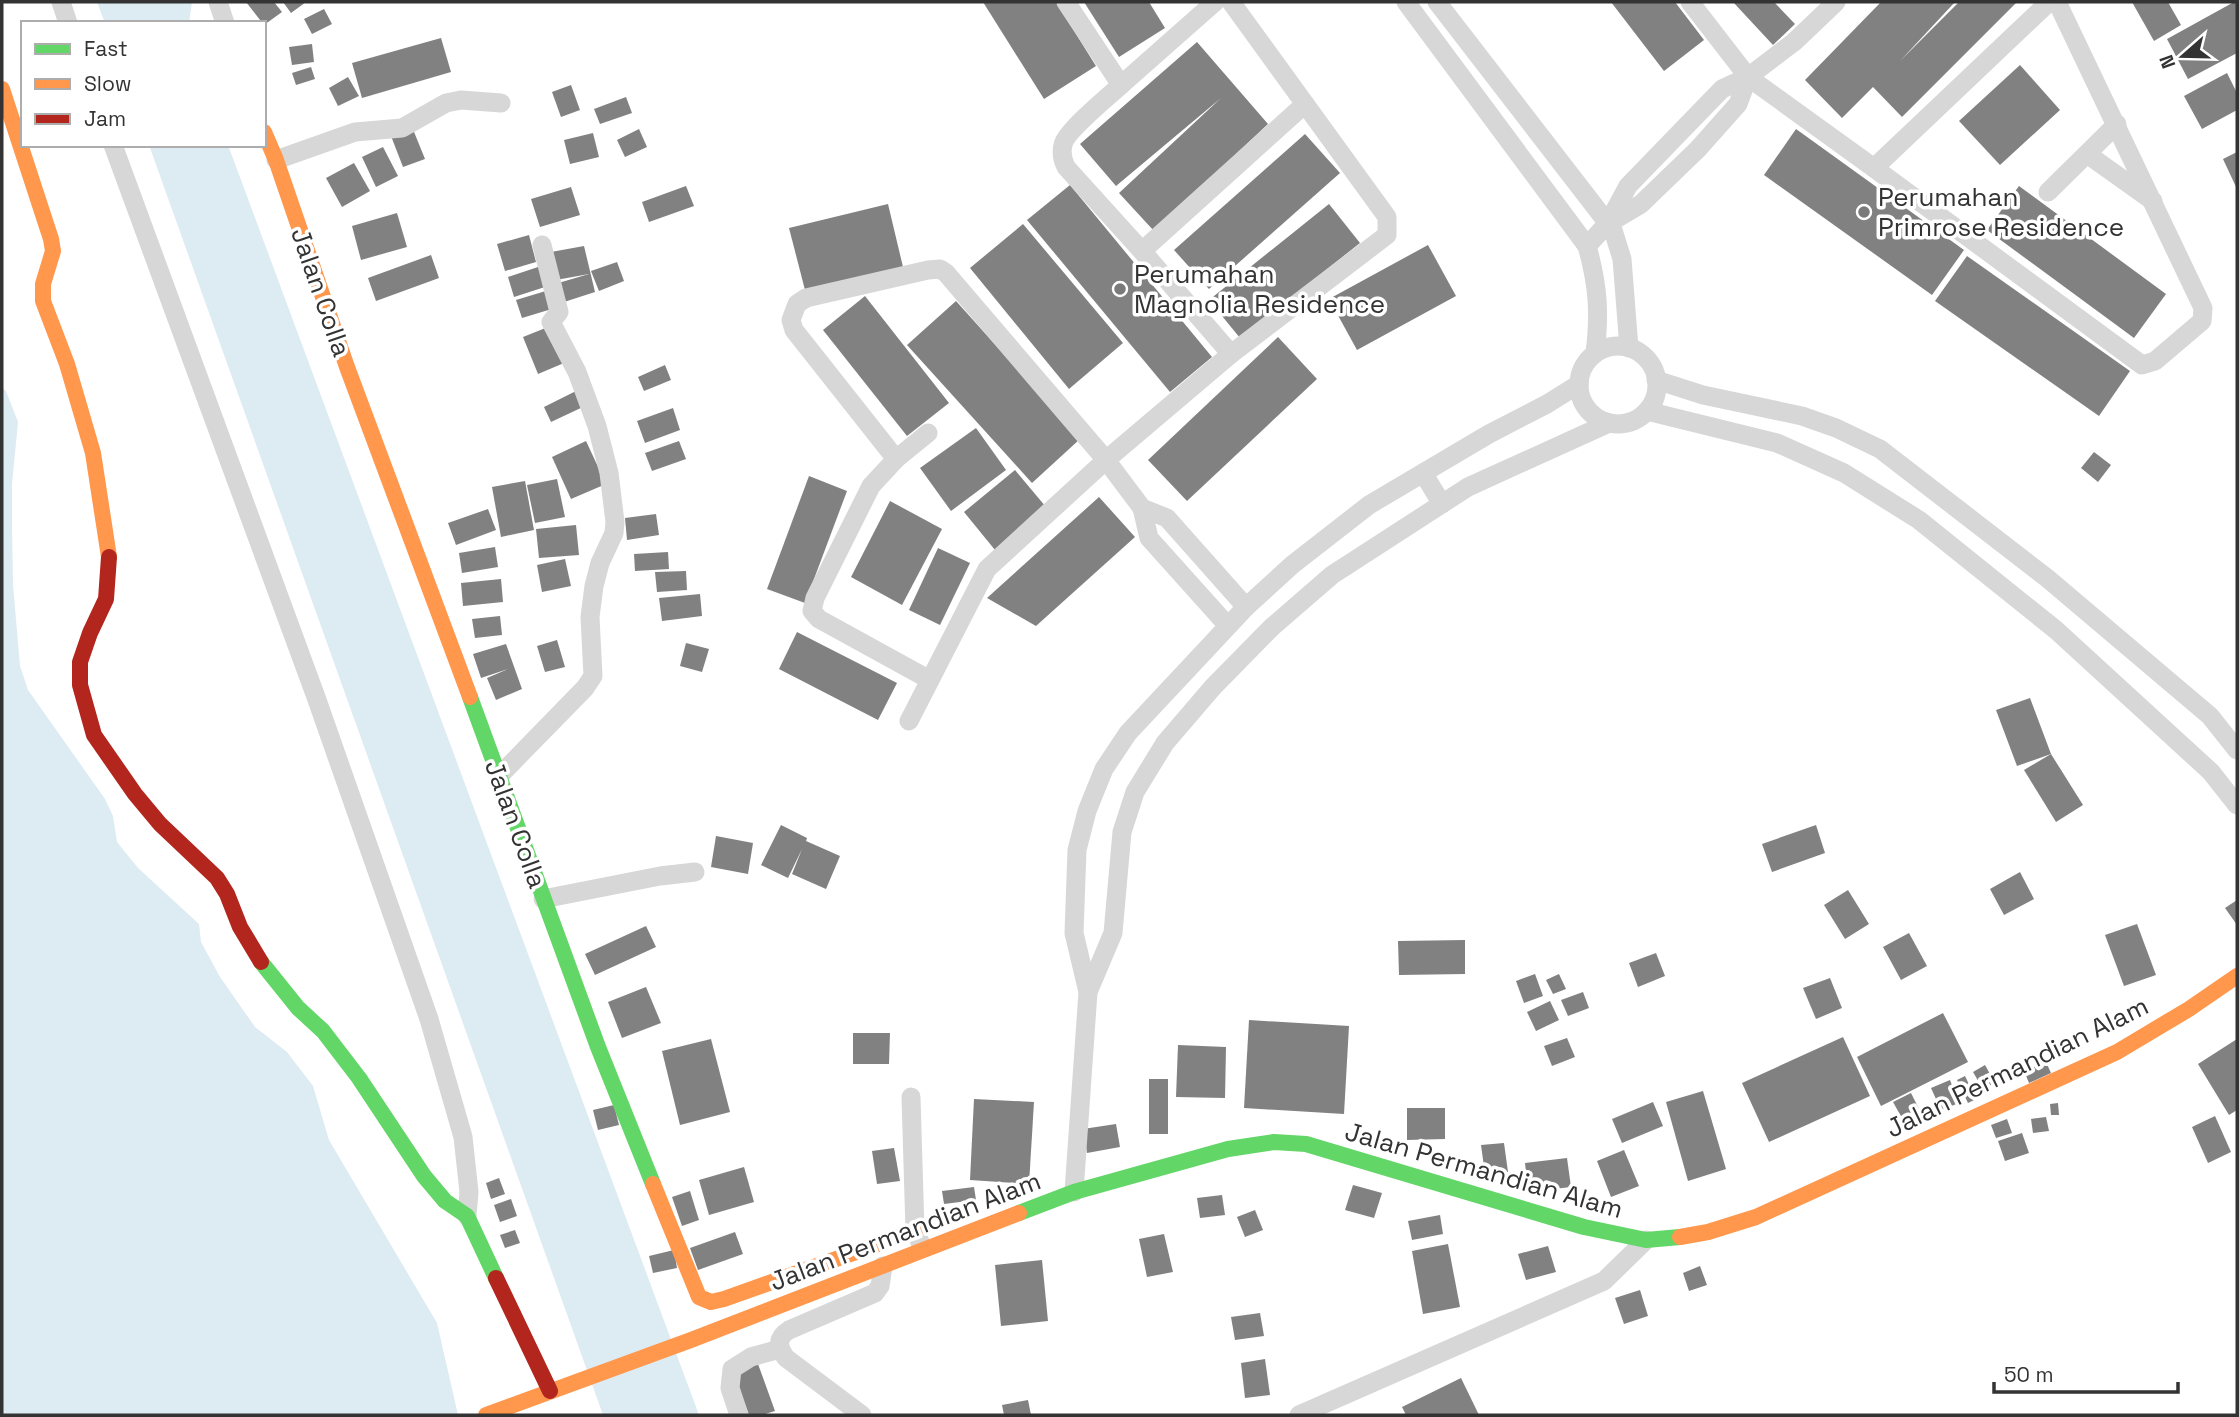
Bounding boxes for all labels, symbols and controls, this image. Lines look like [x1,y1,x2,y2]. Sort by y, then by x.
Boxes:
legend [21,21,266,147]
north arrow [2148,21,2218,91]
text: Fast [84,35,128,62]
text: N [2154,51,2181,72]
text: Slow [84,70,132,97]
text: Jam [84,105,126,132]
place label: Perumahan Primrose Residence [1878,180,2124,244]
marker: Perumahan Primrose Residence [1856,204,1872,220]
street label: Jalan Colla [283,223,359,361]
place label: Perumahan Magnolia Residence [1134,257,1385,321]
marker: Perumahan Magnolia Residence [1112,281,1128,297]
street label: Jalan Colla [477,755,555,893]
street label: Jalan Permandian Alam [1880,989,2154,1145]
street label: Jalan Permandian Alam [1341,1114,1627,1226]
street label: Jalan Permandian Alam [765,1164,1045,1298]
scale bar [1994,1350,2178,1394]
text: 50 m [2004,1361,2054,1388]

